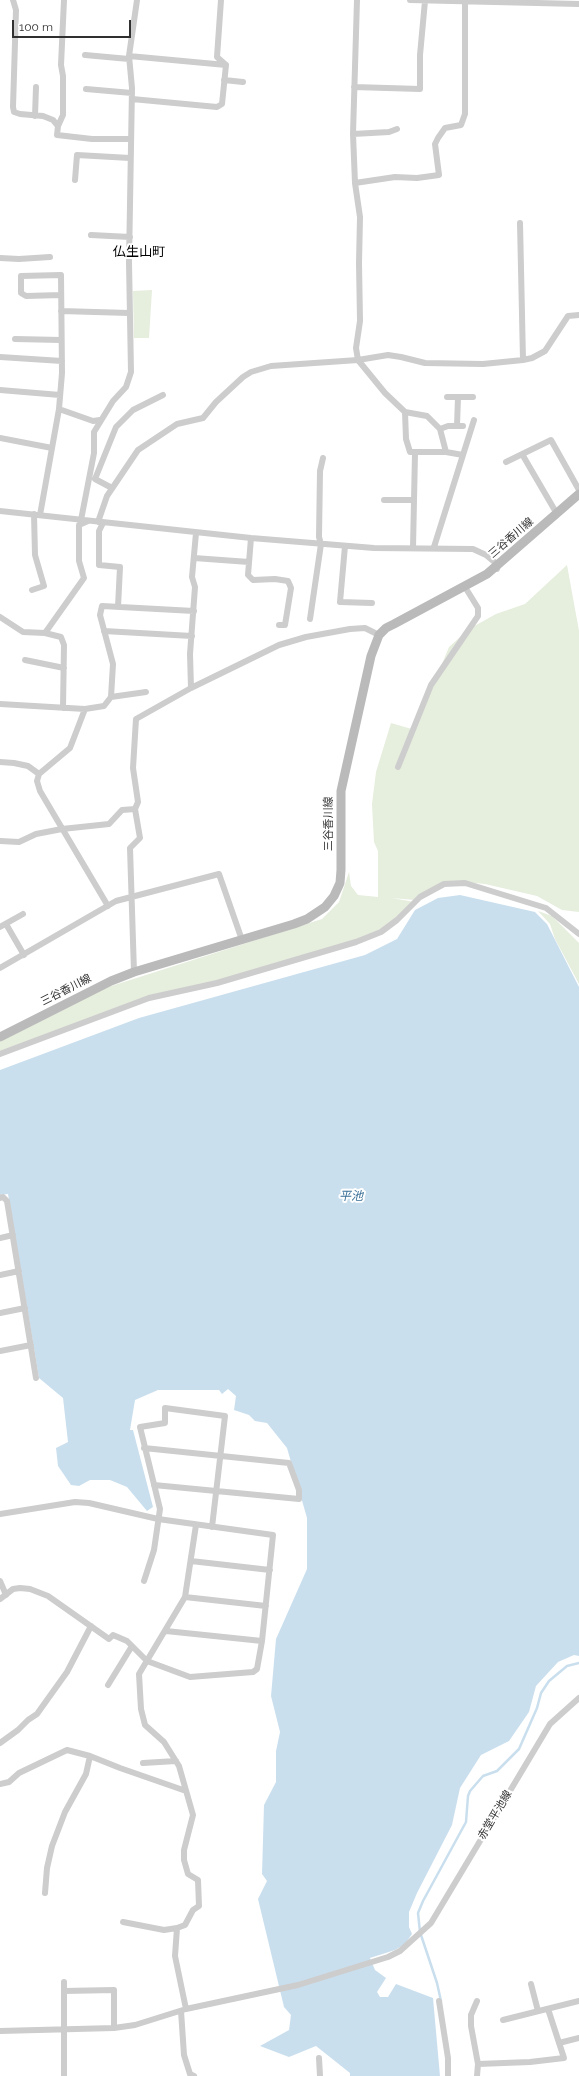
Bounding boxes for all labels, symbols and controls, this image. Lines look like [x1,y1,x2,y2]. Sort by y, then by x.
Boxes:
scale bar [14,12,133,38]
text: 100 m [19,20,53,34]
district label: 仏生山町 [113,244,165,260]
street label: 三谷香川線 [486,515,536,561]
street label: 三谷香川線 [322,797,336,851]
street label: 三谷香川線 [39,972,93,1008]
water label: 平池 [339,1189,363,1203]
street label: 赤堂平池線 [475,1788,515,1842]

